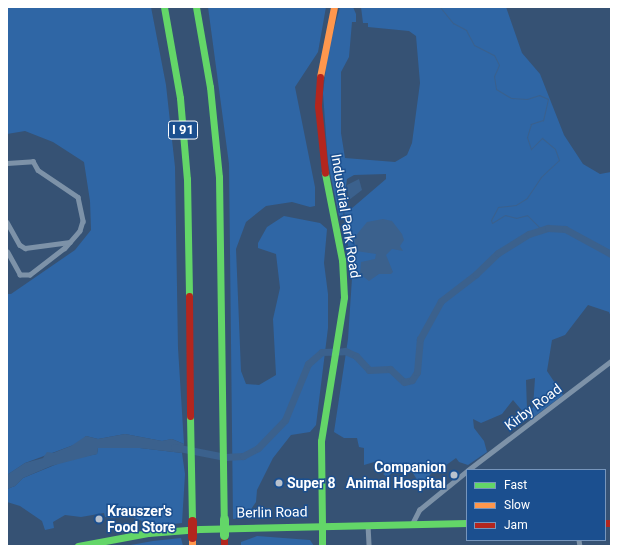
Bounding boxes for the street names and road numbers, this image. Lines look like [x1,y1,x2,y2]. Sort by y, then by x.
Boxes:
road number: I 91 [168,119,198,141]
street label: Industrial Park Road [328,153,364,279]
street label: Kirby Road [501,380,565,434]
street label: Berlin Road [236,503,308,521]

